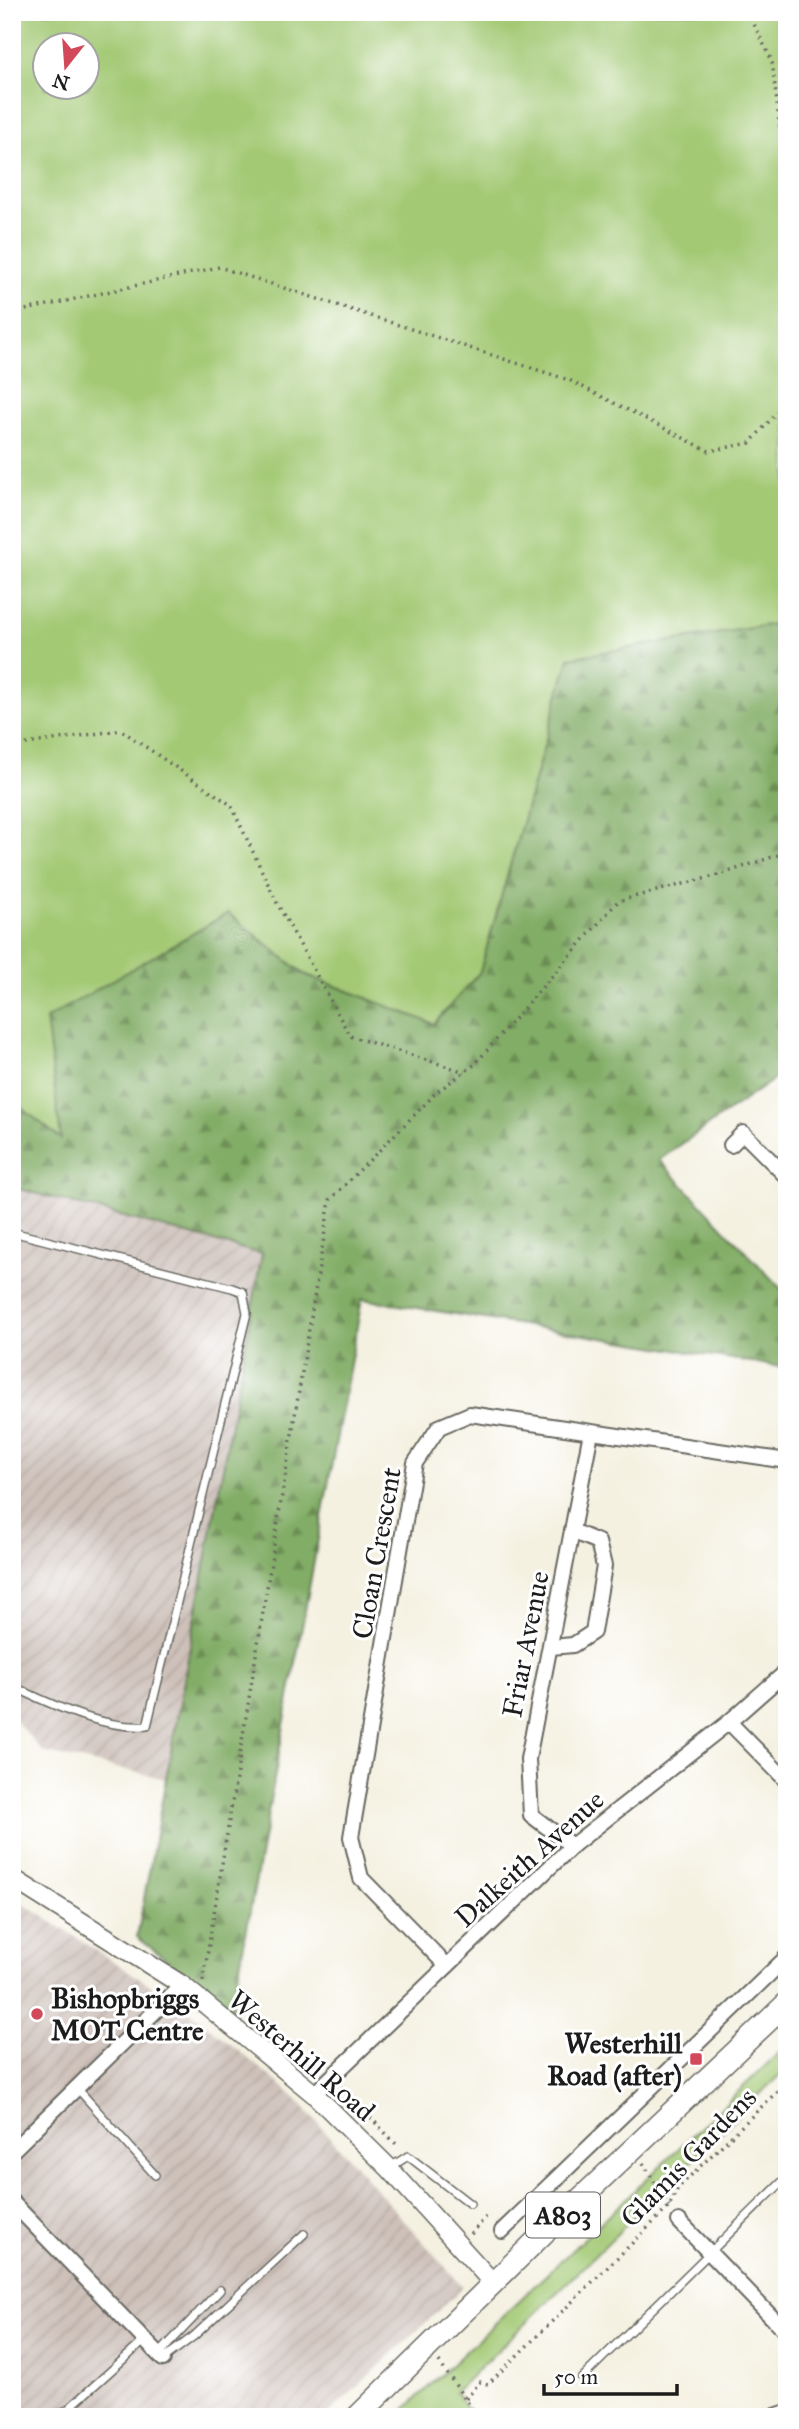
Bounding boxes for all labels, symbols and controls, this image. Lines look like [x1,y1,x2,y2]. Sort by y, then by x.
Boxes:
north arrow [32,32,102,102]
text: N [50,68,72,95]
street label: Cloan Crescent [344,1465,409,1642]
street label: Friar Avenue [494,1568,557,1720]
street label: Dalkeith Avenue [447,1782,611,1935]
place label: Bishopbriggs MOT Centre [51,1981,204,2048]
street label: Westerhill Road [221,1982,382,2129]
marker: Bishopbriggs MOT Centre [29,2006,45,2022]
place label: Westerhill Road (after) [547,2026,682,2093]
marker: Westerhill Road (after) [688,2051,704,2067]
street label: Glamis Gardens [613,2080,764,2235]
road number: A803 [526,2192,600,2238]
scale bar [544,2352,676,2396]
text: 50 m [554,2364,599,2390]

